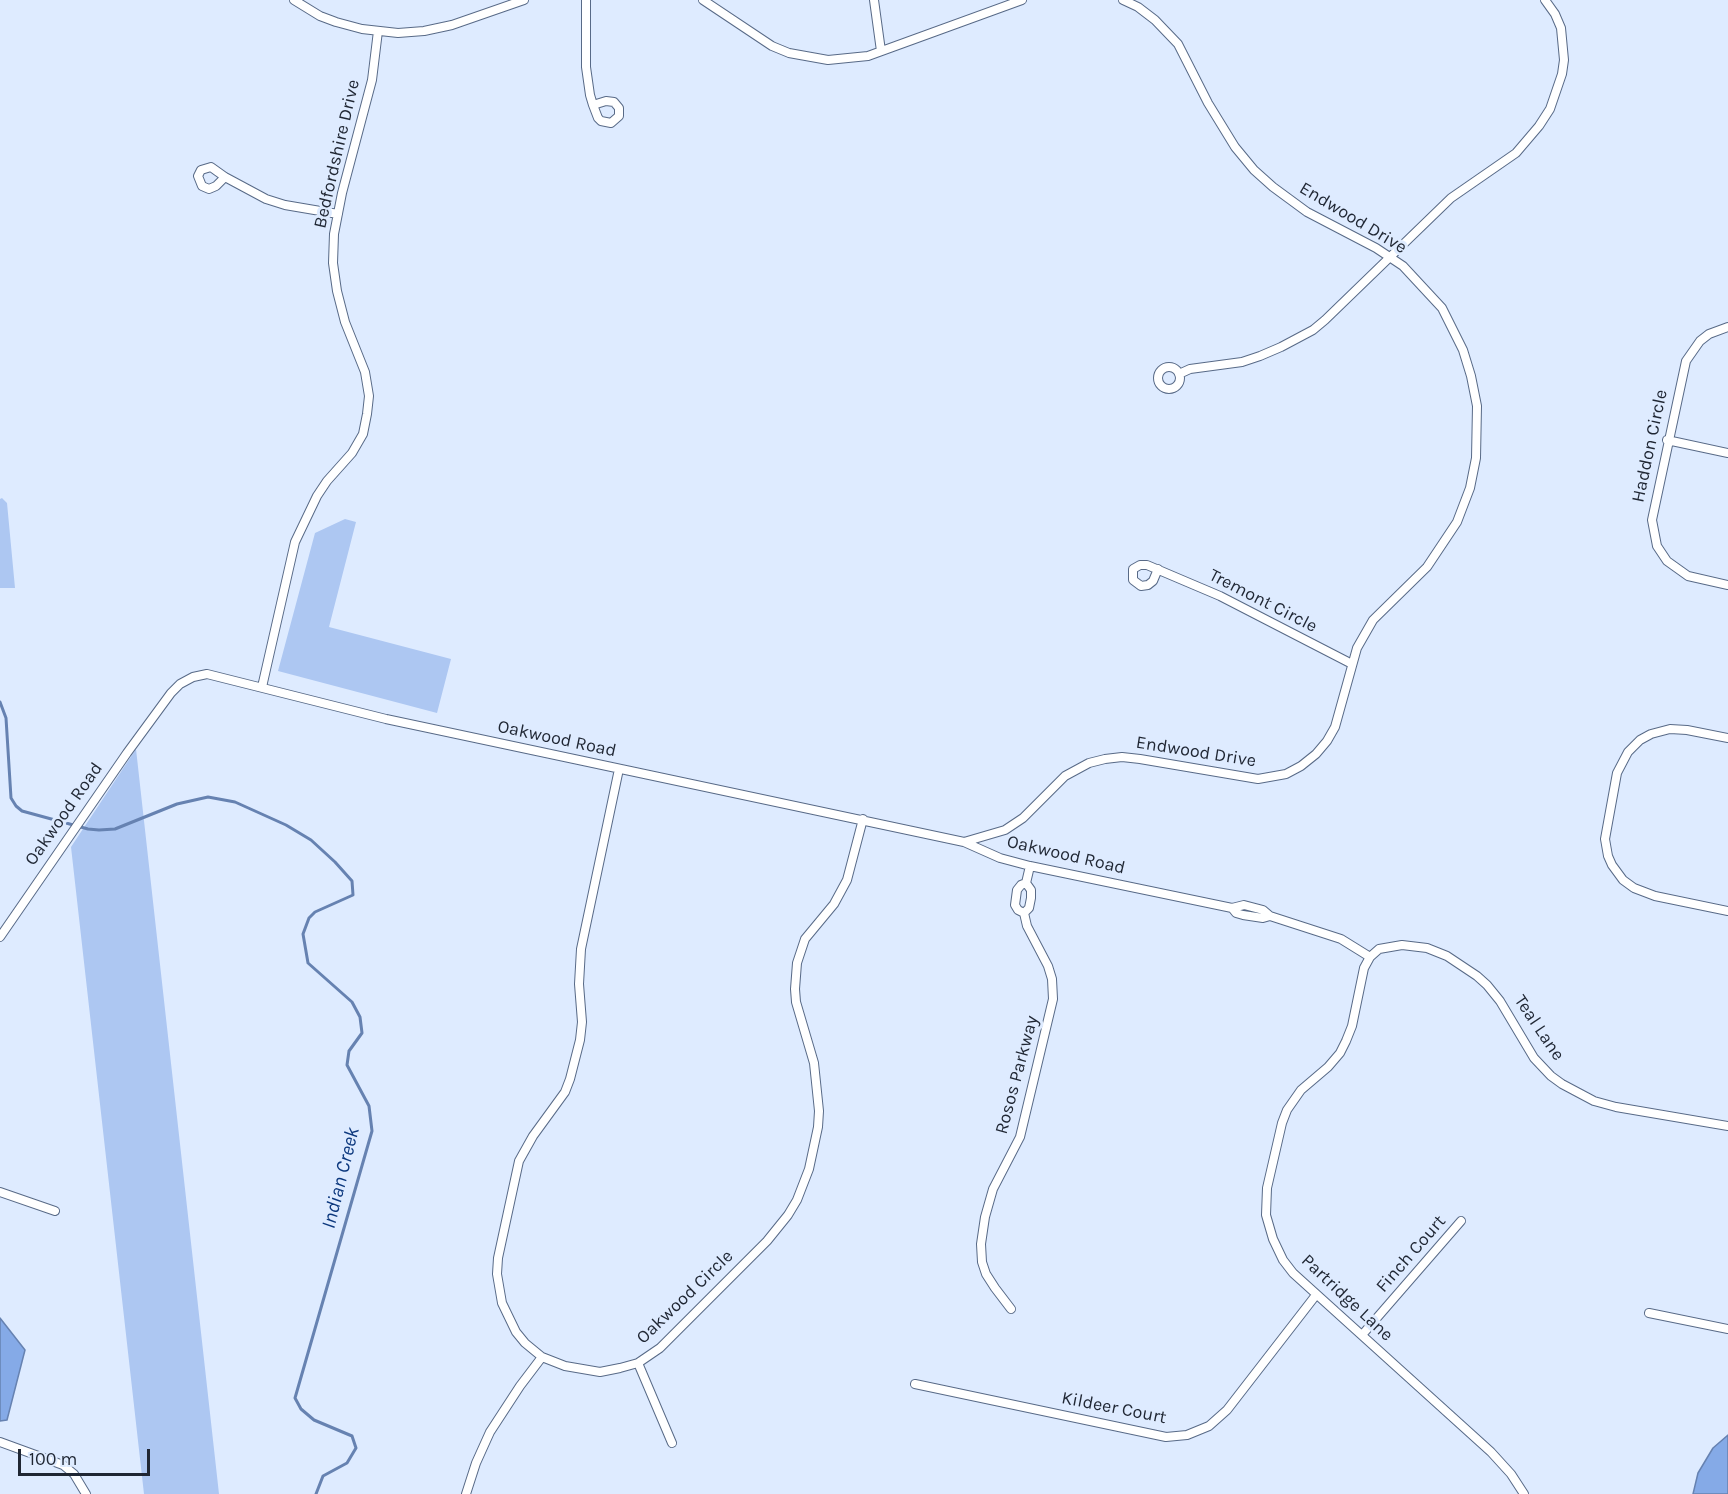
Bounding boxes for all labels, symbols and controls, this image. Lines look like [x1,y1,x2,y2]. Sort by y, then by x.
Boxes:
street label: Bedfordshire Drive [309,78,365,230]
street label: Endwood Drive [1295,177,1411,259]
street label: Haddon Circle [1628,388,1672,504]
street label: Tremont Circle [1205,564,1321,638]
street label: Oakwood Road [496,716,618,762]
street label: Endwood Drive [1134,732,1258,772]
street label: Oakwood Road [21,758,107,870]
street label: Oakwood Road [1005,831,1127,879]
street label: Teal Lane [1509,991,1569,1065]
street label: Rosos Parkway [991,1013,1043,1137]
water label: Indian Creek [317,1125,365,1231]
street label: Finch Court [1372,1211,1450,1297]
street label: Oakwood Circle [632,1246,738,1348]
street label: Partridge Lane [1297,1250,1397,1346]
street label: Kildeer Court [1060,1387,1168,1429]
scale bar [21,1437,153,1475]
text: 100 m [29,1448,77,1470]

